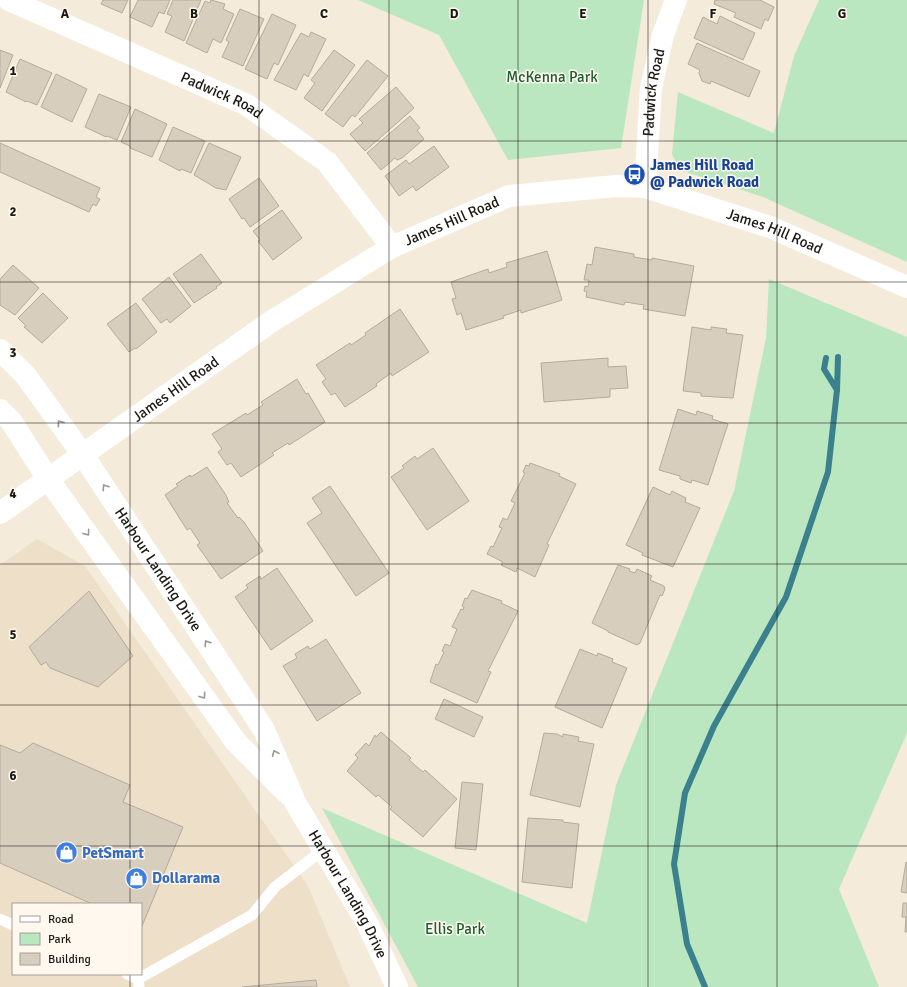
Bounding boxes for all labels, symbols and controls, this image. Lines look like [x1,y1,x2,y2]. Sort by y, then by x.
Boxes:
text: A [61,6,70,22]
text: B [190,6,198,22]
text: C [320,6,328,22]
text: D [450,6,459,22]
text: E [579,6,587,22]
text: F [710,6,717,22]
text: G [838,6,846,22]
street label: Padwick Road [639,47,669,137]
text: 1 [9,63,17,79]
street label: Padwick Road [178,68,266,122]
park label: McKenna Park [506,68,598,86]
place label: James Hill Road @ Padwick Road [650,156,759,191]
bus stop icon: James Hill Road @ Padwick Road [621,161,647,187]
street label: James Hill Road [401,192,502,250]
text: 2 [9,204,17,220]
street label: James Hill Road [724,205,825,258]
text: 3 [9,345,17,361]
street label: James Hill Road [129,352,222,426]
one-way arrow [58,421,65,428]
one-way arrow [102,484,110,491]
text: 4 [9,486,17,502]
street label: Harbour Landing Drive [111,504,205,635]
one-way arrow [82,529,89,536]
text: 5 [9,627,17,643]
one-way arrow [205,640,212,647]
one-way arrow [199,692,206,699]
one-way arrow [272,750,280,758]
text: 6 [9,768,17,784]
street label: Harbour Landing Drive [305,827,391,961]
shop icon: PetSmart [54,840,80,866]
place label: PetSmart [82,844,144,862]
shop icon: Dollarama [123,865,149,891]
place label: Dollarama [152,869,220,887]
legend [12,903,142,975]
text: Road [48,912,74,927]
park label: Ellis Park [425,920,485,938]
text: Park [48,932,71,947]
text: Building [48,952,91,967]

